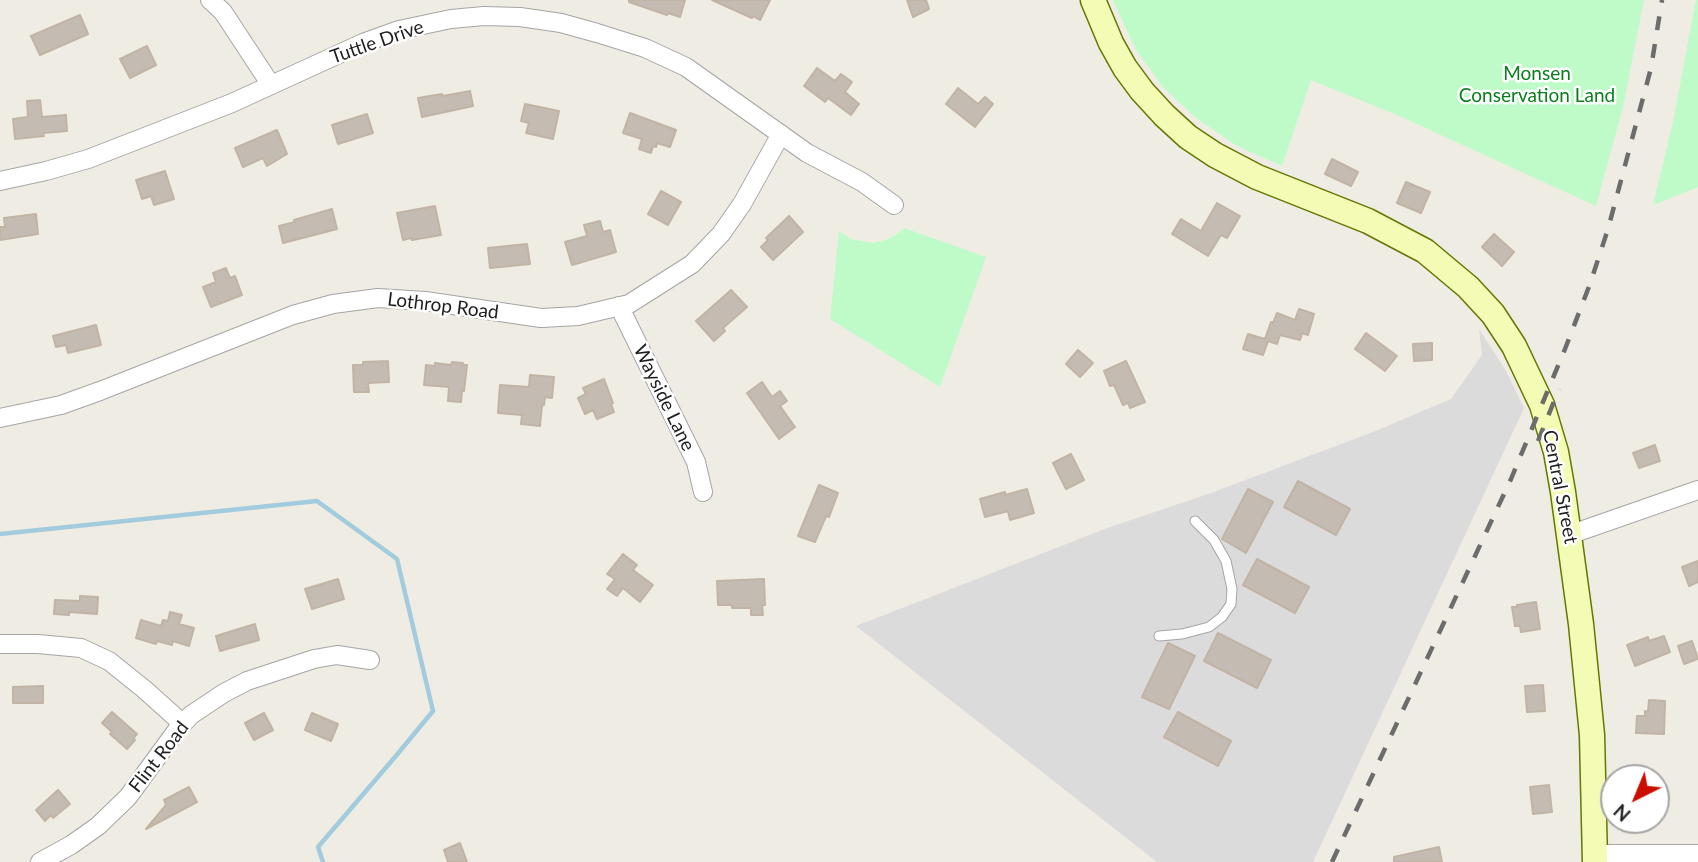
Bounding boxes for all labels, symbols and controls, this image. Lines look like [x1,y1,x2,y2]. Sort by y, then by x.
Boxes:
street label: Tuttle Drive [327,15,427,69]
park label: Monsen Conservation Land [1459,63,1615,107]
street label: Lothrop Road [386,288,500,324]
street label: Wayside Lane [628,341,700,455]
street label: Central Street [1538,428,1582,546]
street label: Flint Road [124,717,194,797]
north arrow [1600,764,1670,834]
text: N [1609,800,1635,827]

